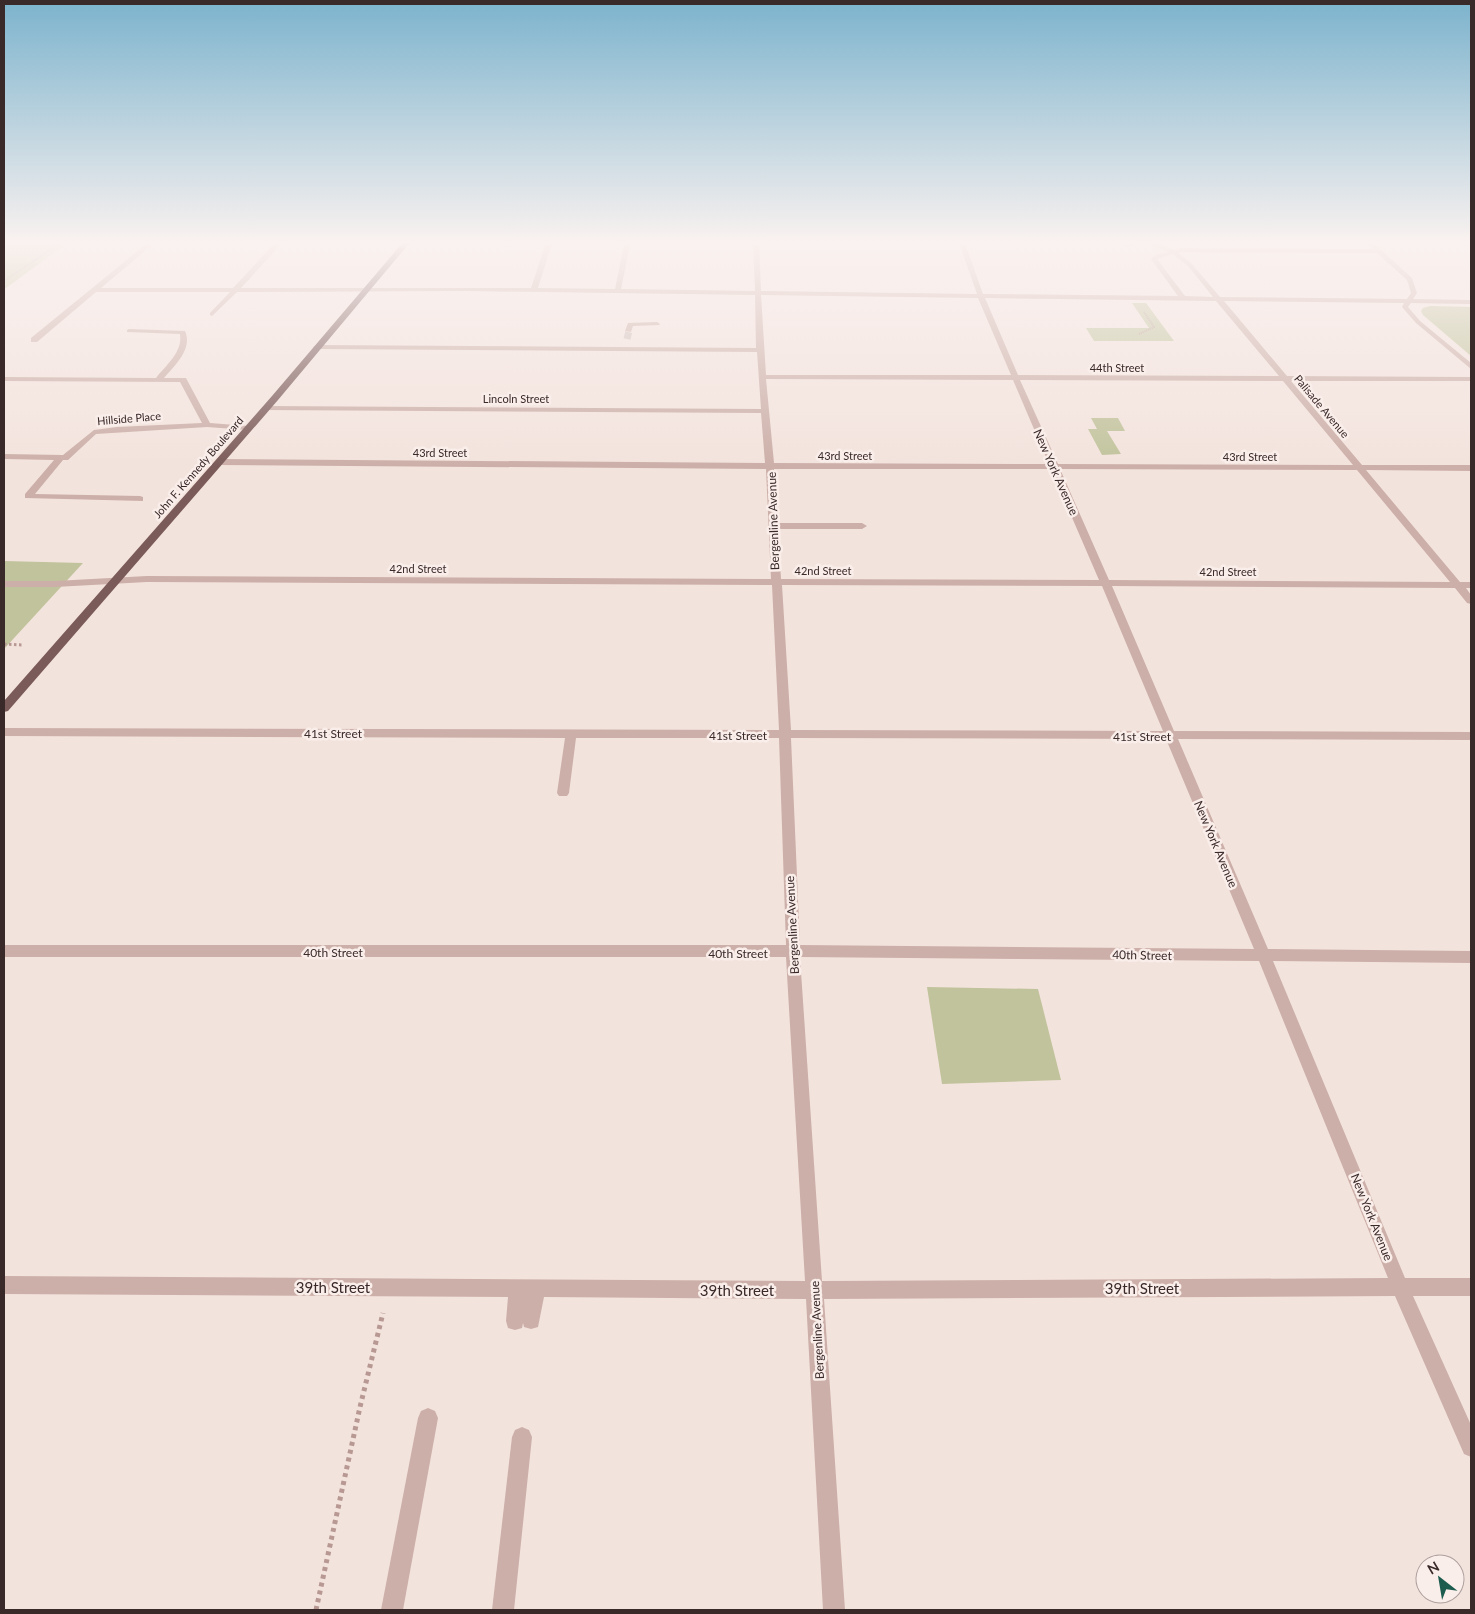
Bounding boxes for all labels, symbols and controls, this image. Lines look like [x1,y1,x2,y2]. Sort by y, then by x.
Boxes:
street label: 44th Street [1090,361,1144,374]
street label: Palisade Avenue [1292,372,1352,440]
street label: Lincoln Street [483,392,549,405]
street label: Hillside Place [97,409,162,427]
street label: John F. Kennedy Boulevard [150,414,246,520]
street label: New York Avenue [1030,427,1082,517]
street label: 43rd Street [413,446,467,459]
street label: 43rd Street [818,449,872,462]
street label: 43rd Street [1223,450,1277,463]
street label: Bergenline Avenue [764,471,782,571]
street label: 42nd Street [390,562,446,575]
street label: 42nd Street [795,564,851,577]
street label: 42nd Street [1200,565,1256,578]
street label: 41st Street [304,726,363,741]
street label: 41st Street [709,728,768,743]
street label: 41st Street [1113,729,1172,744]
street label: New York Avenue [1191,798,1241,890]
street label: Bergenline Avenue [782,875,802,975]
street label: 40th Street [303,945,363,960]
street label: 40th Street [708,946,768,961]
street label: 40th Street [1112,947,1173,963]
street label: New York Avenue [1348,1171,1396,1263]
street label: 39th Street [296,1278,371,1296]
street label: 39th Street [1105,1279,1180,1297]
street label: Bergenline Avenue [807,1280,827,1380]
street label: 39th Street [700,1281,775,1299]
north arrow [1415,1554,1465,1604]
text: N [1424,1557,1442,1577]

